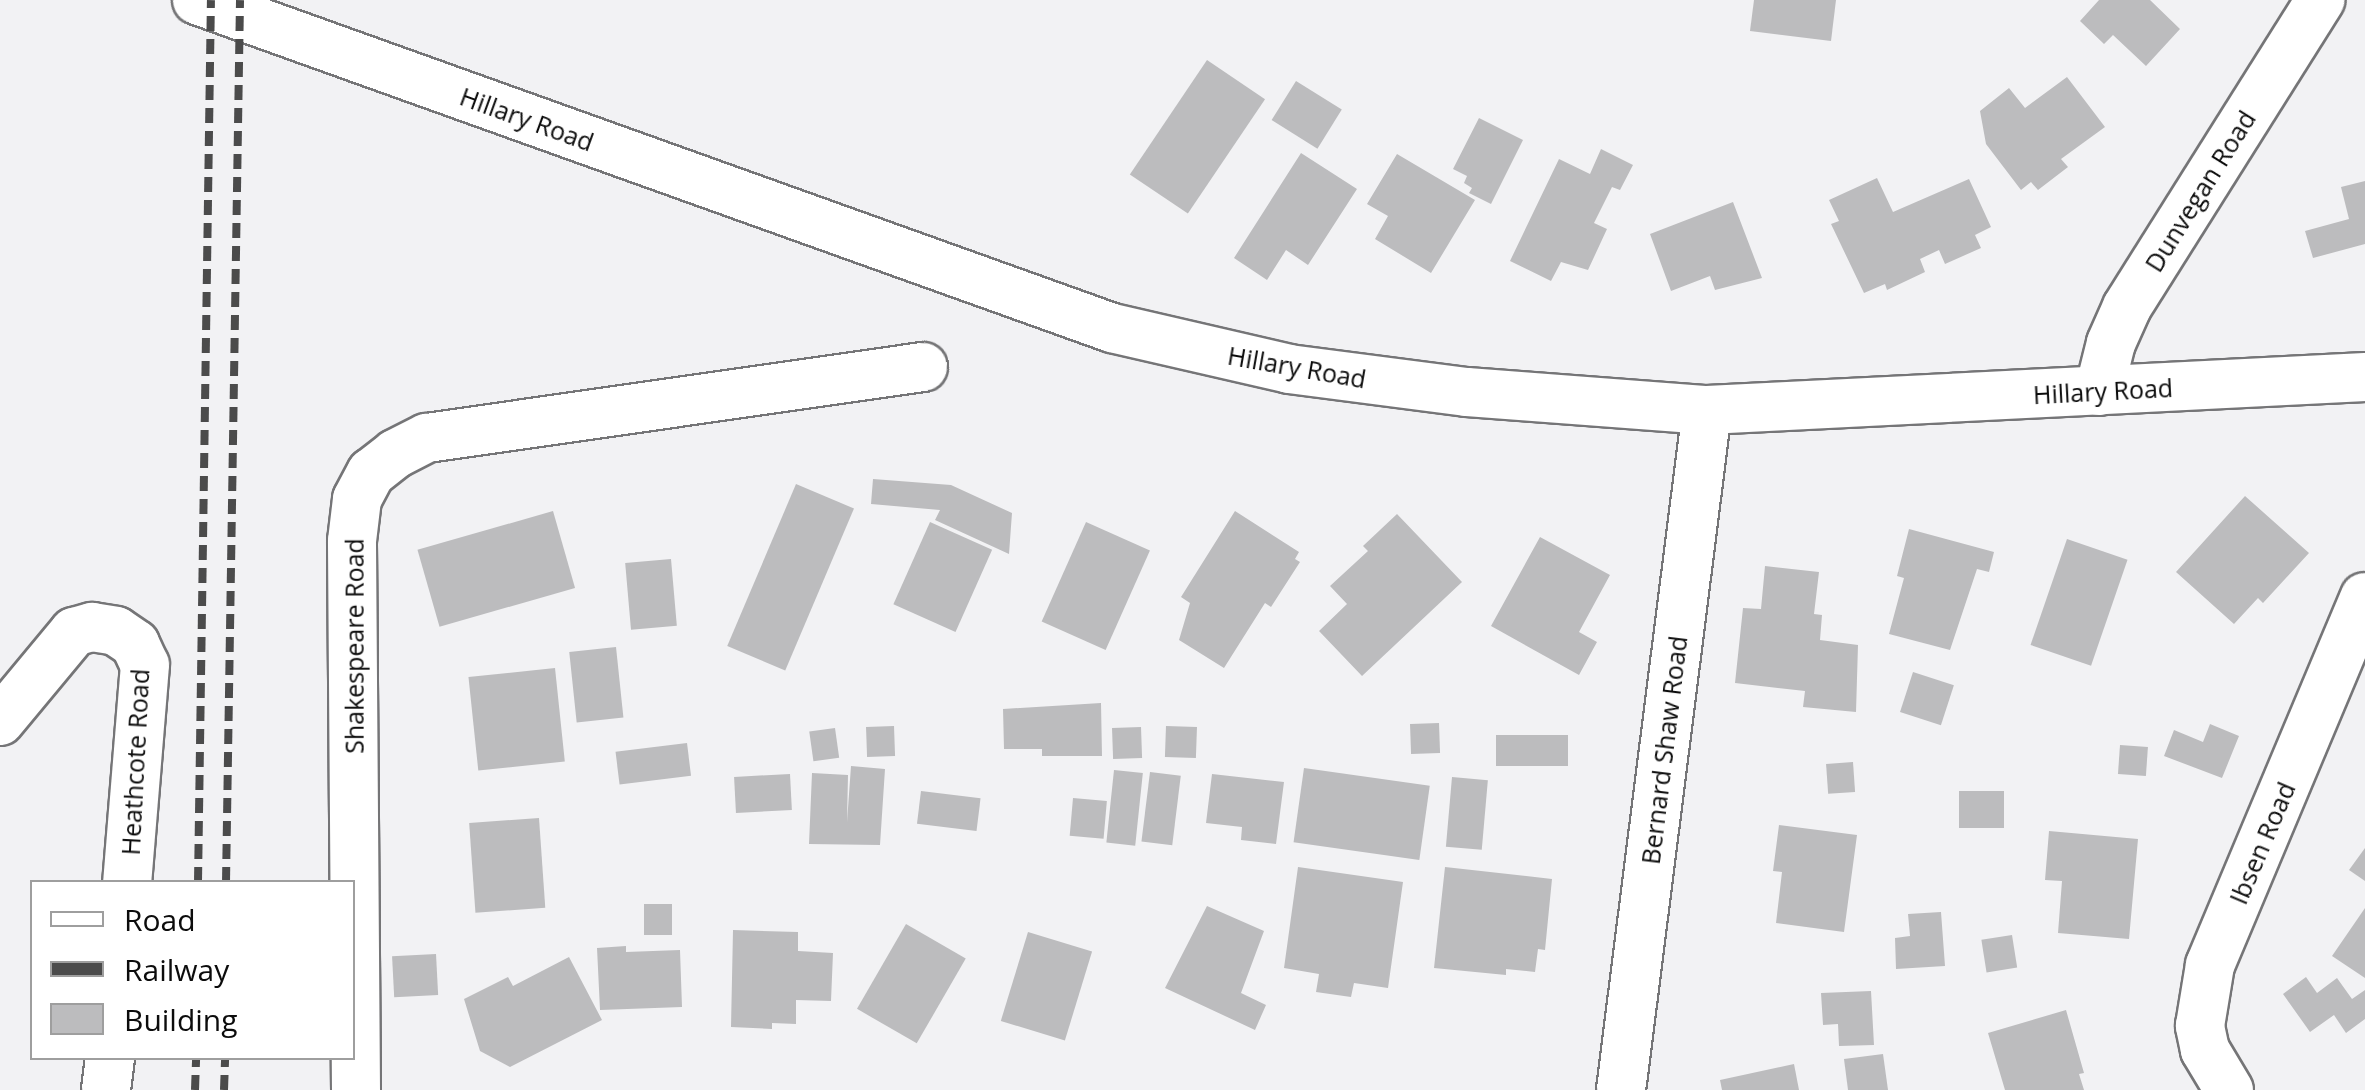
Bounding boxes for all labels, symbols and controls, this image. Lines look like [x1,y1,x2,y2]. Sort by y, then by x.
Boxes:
street label: Hillary Road [456,81,598,157]
street label: Dunvegan Road [2138,105,2262,277]
street label: Hillary Road [1225,340,1369,394]
street label: Hillary Road [2032,372,2174,410]
street label: Shakespeare Road [339,538,369,754]
street label: Bernard Shaw Road [1635,634,1693,866]
street label: Heathcote Road [115,668,155,856]
street label: Ibsen Road [2223,777,2301,909]
legend [30,880,355,1060]
text: Road [124,899,196,940]
text: Railway [124,949,229,990]
text: Building [124,999,238,1040]

